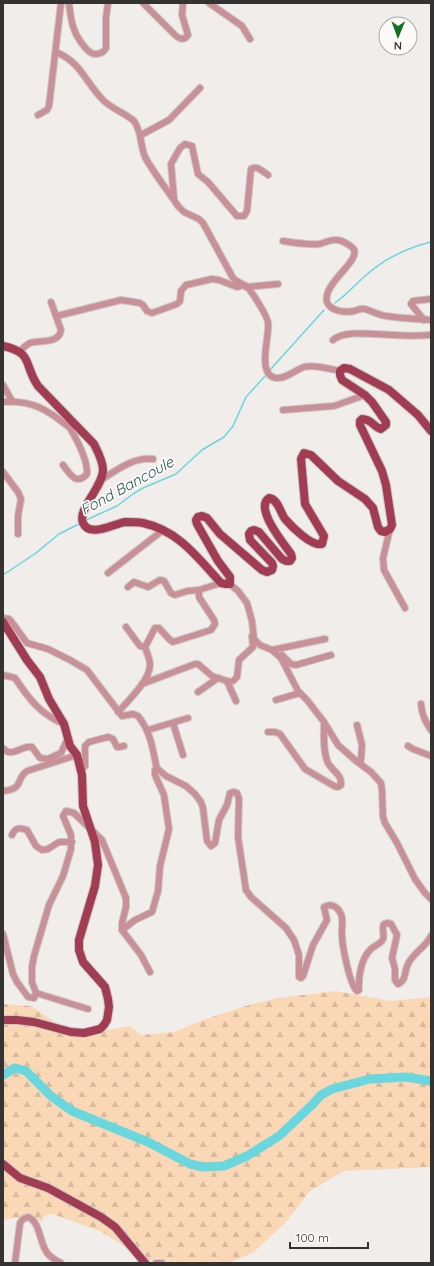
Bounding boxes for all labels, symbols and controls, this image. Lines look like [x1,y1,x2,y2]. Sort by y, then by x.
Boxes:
north arrow [378,16,418,56]
text: N [394,39,402,53]
water label: Fond Bancoule [77,452,177,519]
scale bar [290,1224,368,1250]
text: 100 m [296,1230,329,1245]

